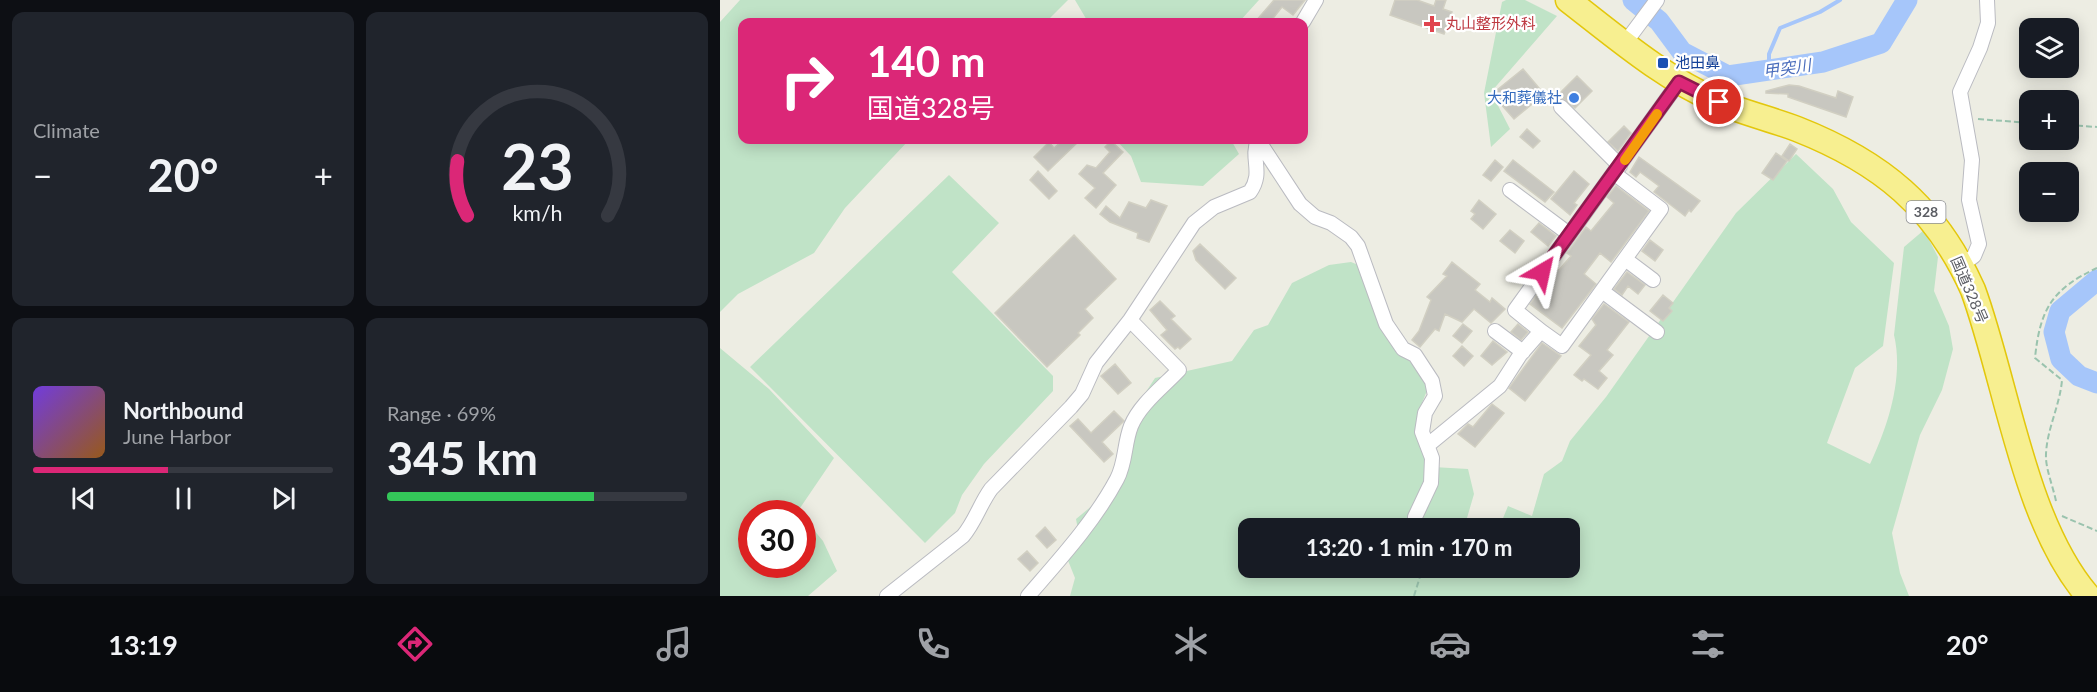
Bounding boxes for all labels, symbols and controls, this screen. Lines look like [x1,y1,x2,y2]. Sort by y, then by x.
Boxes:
place label: 丸山整形外科 [1446,14,1536,32]
marker: 丸山整形外科 [1423,15,1441,33]
map controls [2019,18,2079,222]
button: layers [2019,18,2079,78]
text: 140 m [867,36,985,86]
icon: right [768,42,846,120]
place label: 池田鼻 [1675,53,1720,71]
water label: 甲突川 [1762,54,1814,80]
marker: 池田鼻 [1656,56,1670,70]
pin [1693,76,1744,127]
icon: arrive [1702,85,1735,118]
place label: 大和葬儀社 [1487,88,1562,106]
button: + [2019,90,2079,150]
text: 国道328号 [867,91,995,124]
marker: 大和葬儀社 [1567,91,1581,105]
text: Climate [33,118,100,142]
text: 23 [501,128,573,203]
text: 20° [148,148,218,202]
text: − [33,155,52,195]
text: + [314,155,333,195]
button: − [2019,162,2079,222]
text: km/h [512,200,562,226]
road number: 328 [1906,201,1946,223]
position arrow [1510,240,1574,304]
street label: 国道328号 [1948,253,1992,326]
text: Northbound [123,397,243,424]
text: Range · 69% [387,401,496,425]
text: June Harbor [123,424,231,448]
text: 345 km [387,431,538,485]
icon: previous [67,482,100,515]
icon: pause [167,482,200,515]
icon: next [267,482,300,515]
speed limit sign: 30 [738,500,816,578]
text: 13:20 · 1 min · 170 m [1306,534,1512,561]
icon: directions [394,623,436,665]
icon: music [653,623,695,665]
icon: phone [912,623,954,665]
icon: climate [1170,623,1212,665]
icon: car [1429,623,1471,665]
icon: filters [1687,623,1729,665]
text: 13:19 [108,628,178,661]
text: 20° [1946,628,1989,661]

